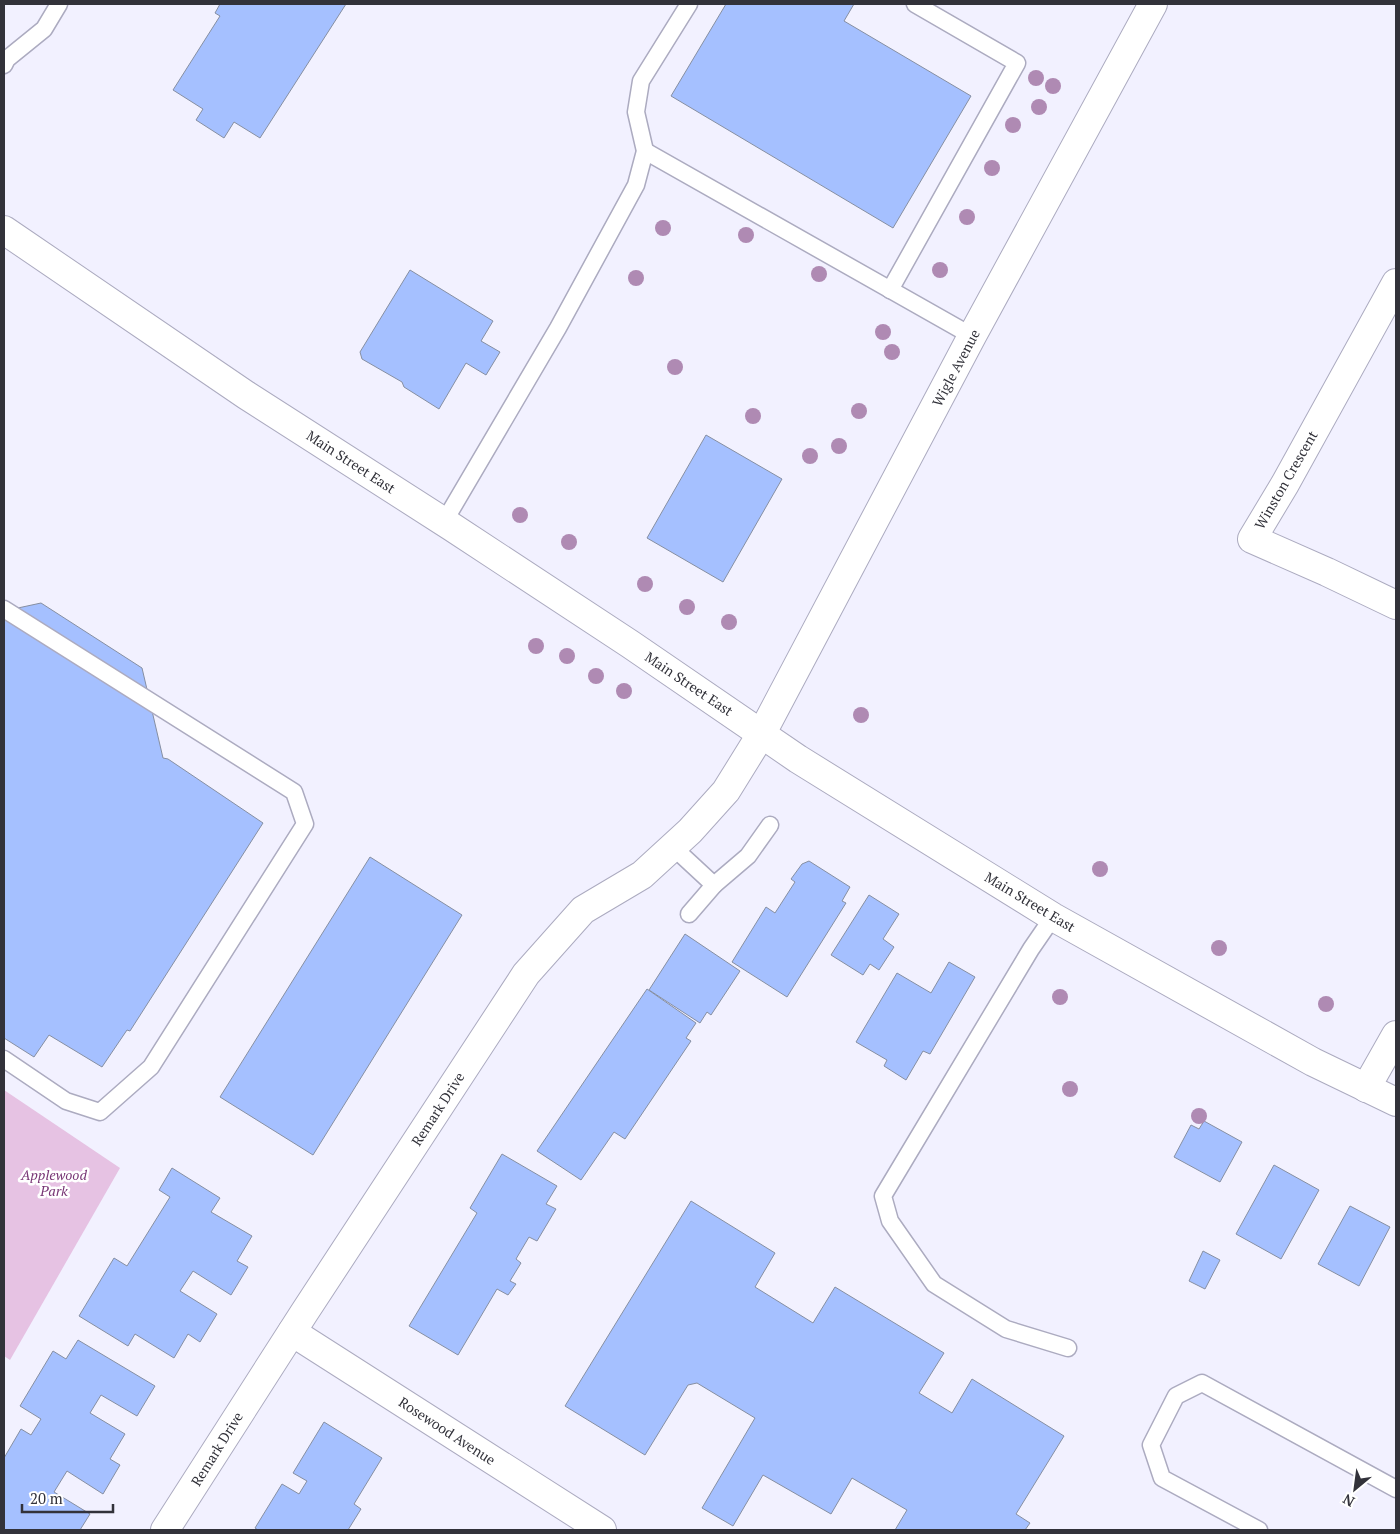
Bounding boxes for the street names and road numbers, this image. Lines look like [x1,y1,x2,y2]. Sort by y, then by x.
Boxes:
street label: Wigle Avenue [927,326,984,410]
street label: Main Street East [303,426,400,498]
street label: Winston Crescent [1250,426,1322,532]
street label: Main Street East [642,647,738,721]
street label: Main Street East [981,867,1080,936]
street label: Remark Drive [407,1068,468,1149]
street label: Rosewood Avenue [395,1392,499,1469]
street label: Remark Drive [186,1408,247,1489]

